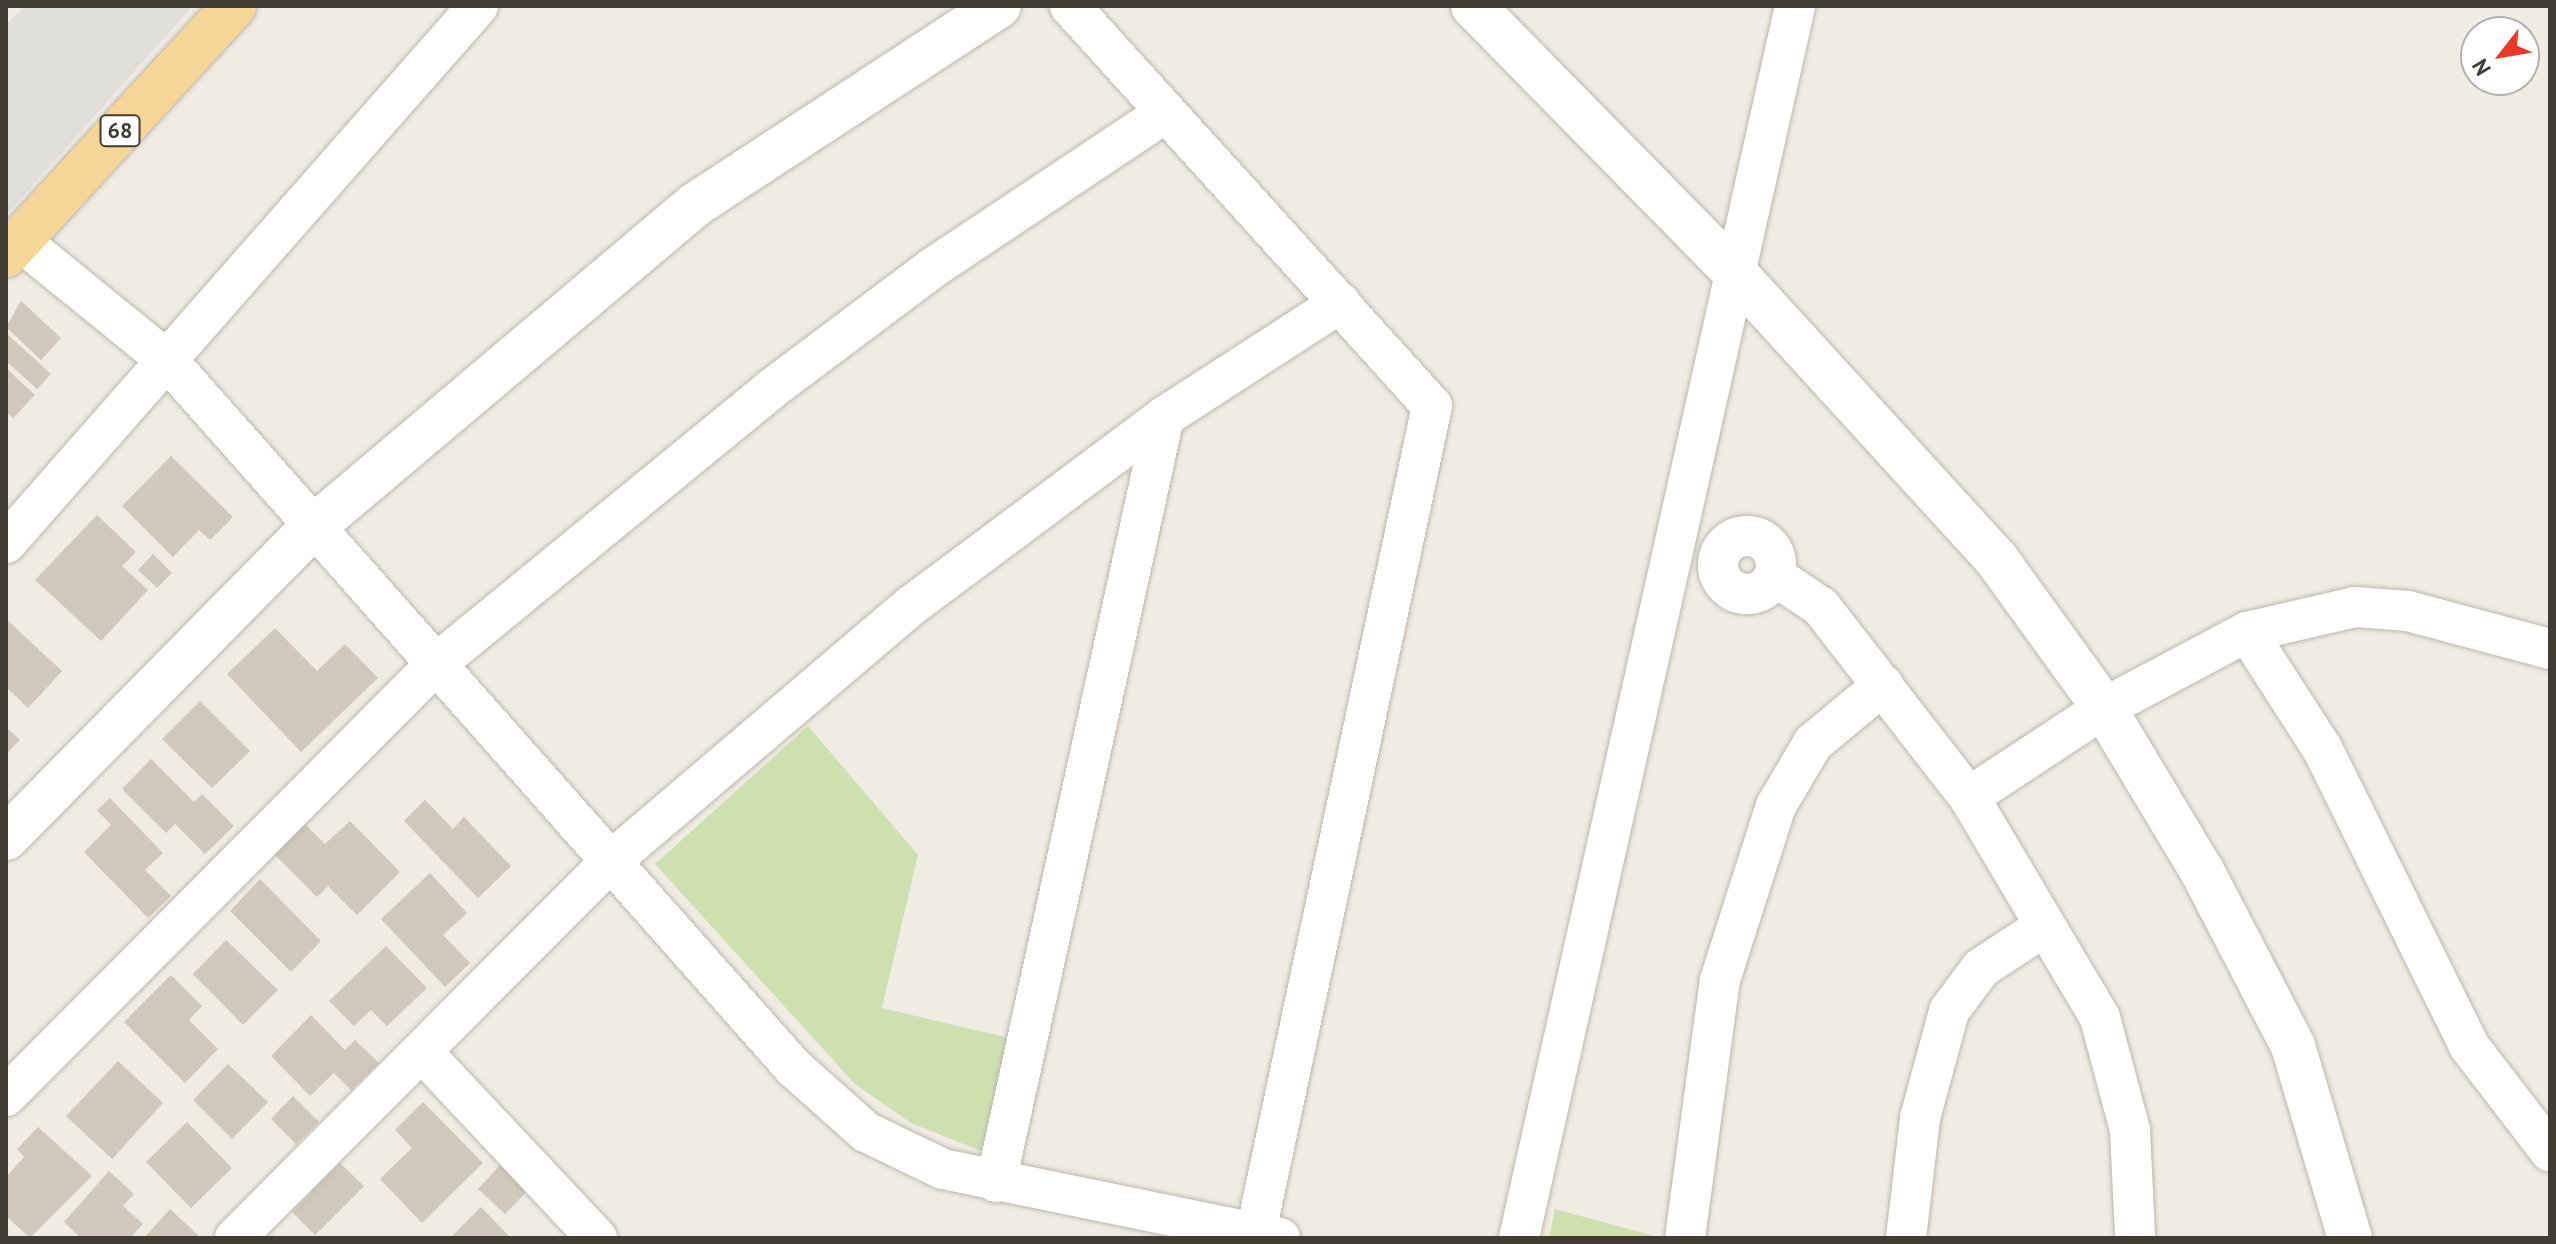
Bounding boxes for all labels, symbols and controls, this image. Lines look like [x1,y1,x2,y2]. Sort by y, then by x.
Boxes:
north arrow [2460,16,2540,96]
text: N [2465,54,2497,81]
road number: 68 [98,113,142,149]

